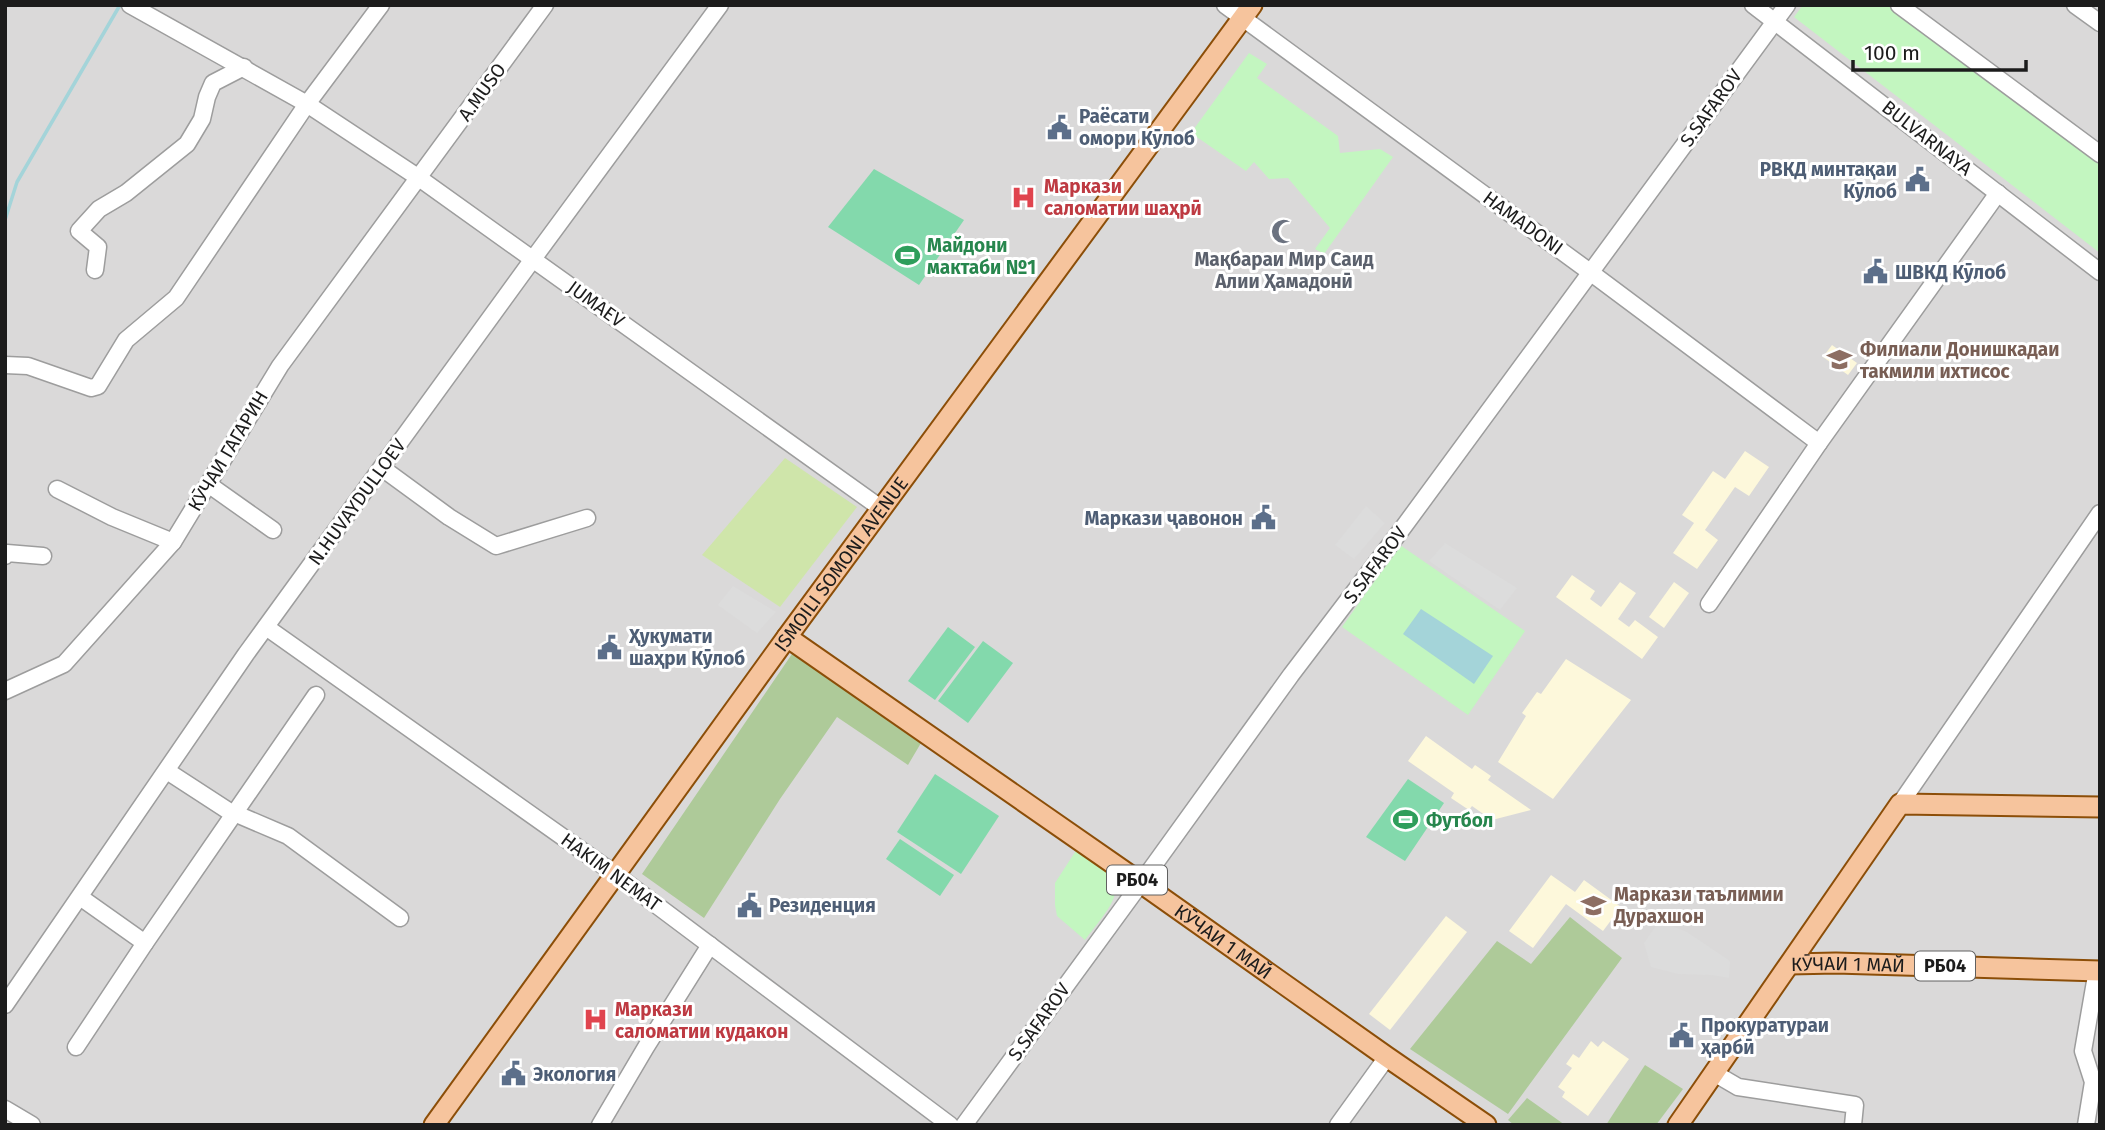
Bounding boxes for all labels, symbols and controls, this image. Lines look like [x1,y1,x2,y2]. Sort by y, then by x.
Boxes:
scale bar [1853,28,2026,72]
text: 100 m [1864,40,1920,66]
street label: A.MUSO [453,58,511,126]
street label: S.SAFAROV [1675,64,1747,151]
street label: BULVARNAYA [1877,96,1977,180]
place label: Раёсати омори Кӯлоб [1079,105,1195,150]
public building icon: Раёсати омори Кӯлоб [1045,113,1073,141]
place label: РВКД минтақаи Кӯлоб [1760,158,1897,203]
public building icon: РВКД минтақаи Кӯлоб [1903,166,1931,194]
place label: Маркази саломатии шаҳрӣ [1044,175,1202,220]
hospital icon: Маркази саломатии шаҳрӣ [1010,183,1038,211]
street label: HAMADONI [1478,186,1568,260]
mosque icon: Мақбараи Мир Саид Алии Ҳамадонӣ [1270,217,1298,245]
place label: Майдони мактаби №1 [927,234,1036,279]
sports icon: Майдони мактаби №1 [893,242,921,270]
place label: Мақбараи Мир Саид Алии Ҳамадонӣ [1194,248,1374,293]
public building icon: ШВКД Кӯлоб [1861,258,1889,286]
place label: ШВКД Кӯлоб [1895,261,2006,284]
street label: JUMAEV [563,276,629,333]
place label: Филиали Донишкадаи такмили ихтисос [1860,338,2059,383]
school or university icon: Филиали Донишкадаи такмили ихтисос [1826,346,1854,374]
street label: КӮЧАИ ГАГАРИН [183,387,273,515]
street label: N.HUVAYDULLOEV [303,434,411,570]
street label: ISMOILI SOMONI AVENUE [769,472,913,656]
public building icon: Маркази ҷавонон [1249,504,1277,532]
place label: Маркази ҷавонон [1084,507,1243,530]
street label: S.SAFAROV [1339,522,1412,608]
place label: Ҳукумати шаҳри Кӯлоб [628,625,745,670]
public building icon: Ҳукумати шаҳри Кӯлоб [595,633,623,661]
sports icon: Футбол [1392,806,1420,834]
place label: Футбол [1426,809,1493,832]
street label: HAKIM NEMAT [556,828,666,916]
road number: РБ04 [1107,866,1167,894]
place label: Маркази таълимии Дурахшон [1613,883,1784,928]
public building icon: Резиденция [735,891,763,919]
school or university icon: Маркази таълимии Дурахшон [1580,891,1608,919]
place label: Резиденция [769,894,876,917]
street label: КӮЧАИ 1 МАЙ [1170,899,1277,984]
street label: КӮЧАИ 1 МАЙ [1791,951,1905,977]
road number: РБ04 [1915,951,1975,981]
street label: S.SAFAROV [1003,978,1075,1065]
place label: Маркази саломатии кудакон [615,998,788,1043]
hospital icon: Маркази саломатии кудакон [581,1006,609,1034]
place label: Прокуратураи ҳарбӣ [1700,1014,1829,1059]
public building icon: Прокуратураи ҳарбӣ [1667,1022,1695,1050]
public building icon: Экология [499,1060,527,1088]
place label: Экология [533,1063,616,1086]

